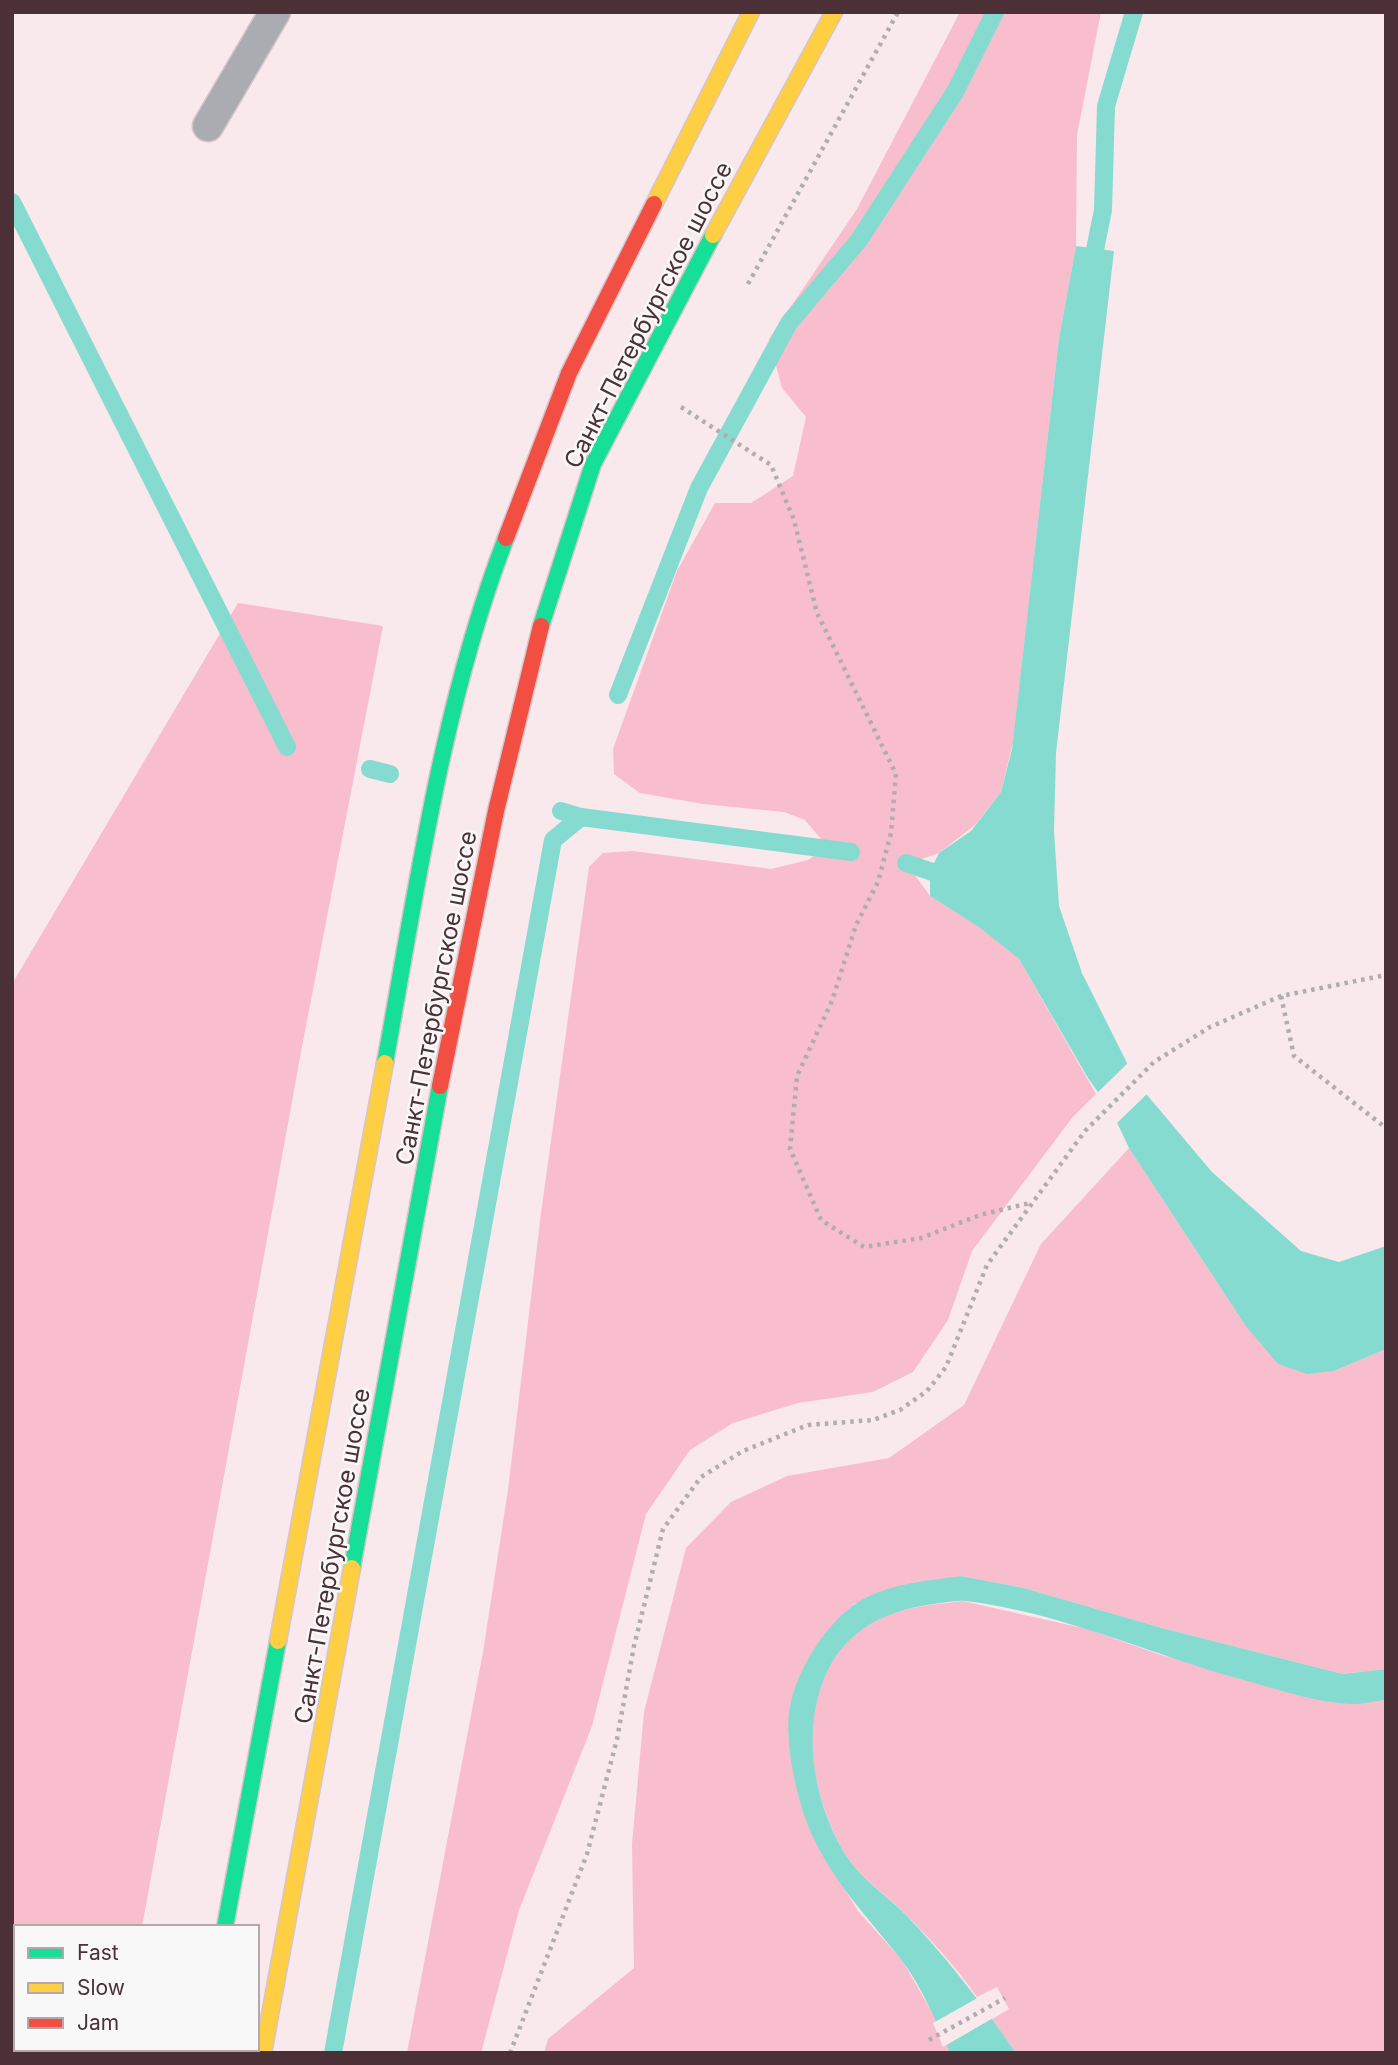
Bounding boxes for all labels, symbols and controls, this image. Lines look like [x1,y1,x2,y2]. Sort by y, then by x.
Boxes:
street label: Санкт-Петербургское шоссе [558,157,738,473]
street label: Санкт-Петербургское шоссе [389,828,483,1168]
street label: Санкт-Петербургское шоссе [288,1386,376,1726]
legend [14,1925,259,2051]
text: Fast [77,1940,119,1965]
text: Slow [77,1975,125,2000]
text: Jam [77,2010,119,2035]

